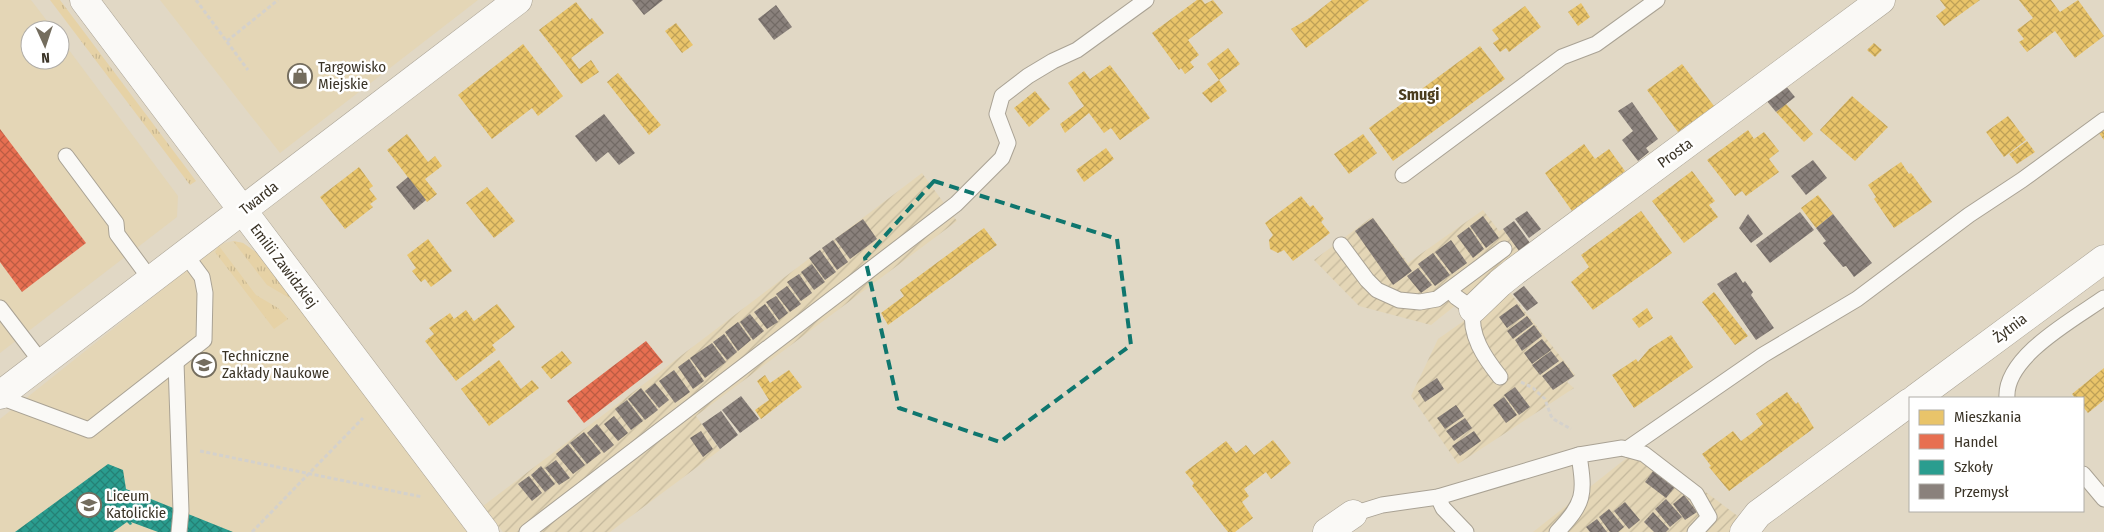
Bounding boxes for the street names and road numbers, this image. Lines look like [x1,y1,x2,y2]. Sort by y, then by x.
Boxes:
street label: Prosta [1654,134,1696,172]
street label: Twarda [236,177,282,219]
street label: Emilii Zawidzkiej [246,220,322,312]
street label: Żytnia [1990,310,2030,346]

